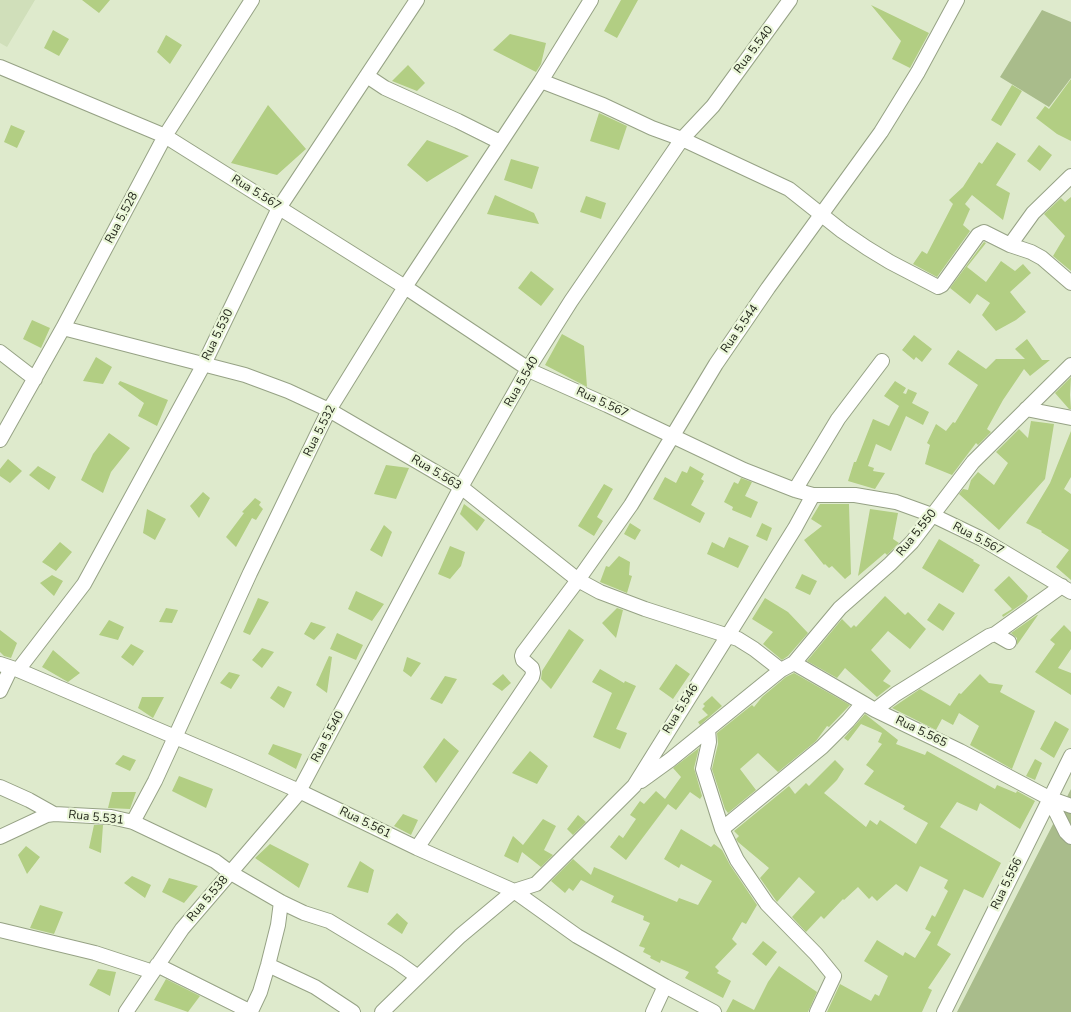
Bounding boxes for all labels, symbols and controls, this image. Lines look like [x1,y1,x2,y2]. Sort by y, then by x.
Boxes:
street label: Rua 5.540 [731,23,777,77]
street label: Rua 5.567 [229,172,283,214]
street label: Rua 5.528 [103,190,141,246]
street label: Rua 5.544 [718,302,762,356]
street label: Rua 5.530 [199,307,237,363]
street label: Rua 5.540 [502,354,542,410]
street label: Rua 5.567 [574,385,630,421]
street label: Rua 5.532 [301,403,339,459]
street label: Rua 5.563 [408,452,464,494]
street label: Rua 5.550 [894,507,940,559]
street label: Rua 5.567 [950,520,1006,558]
street label: Rua 5.546 [660,682,702,736]
street label: Rua 5.540 [309,709,347,765]
street label: Rua 5.565 [893,713,949,751]
street label: Rua 5.561 [337,804,393,842]
street label: Rua 5.531 [68,808,124,828]
street label: Rua 5.556 [988,856,1026,912]
street label: Rua 5.538 [184,873,232,925]

